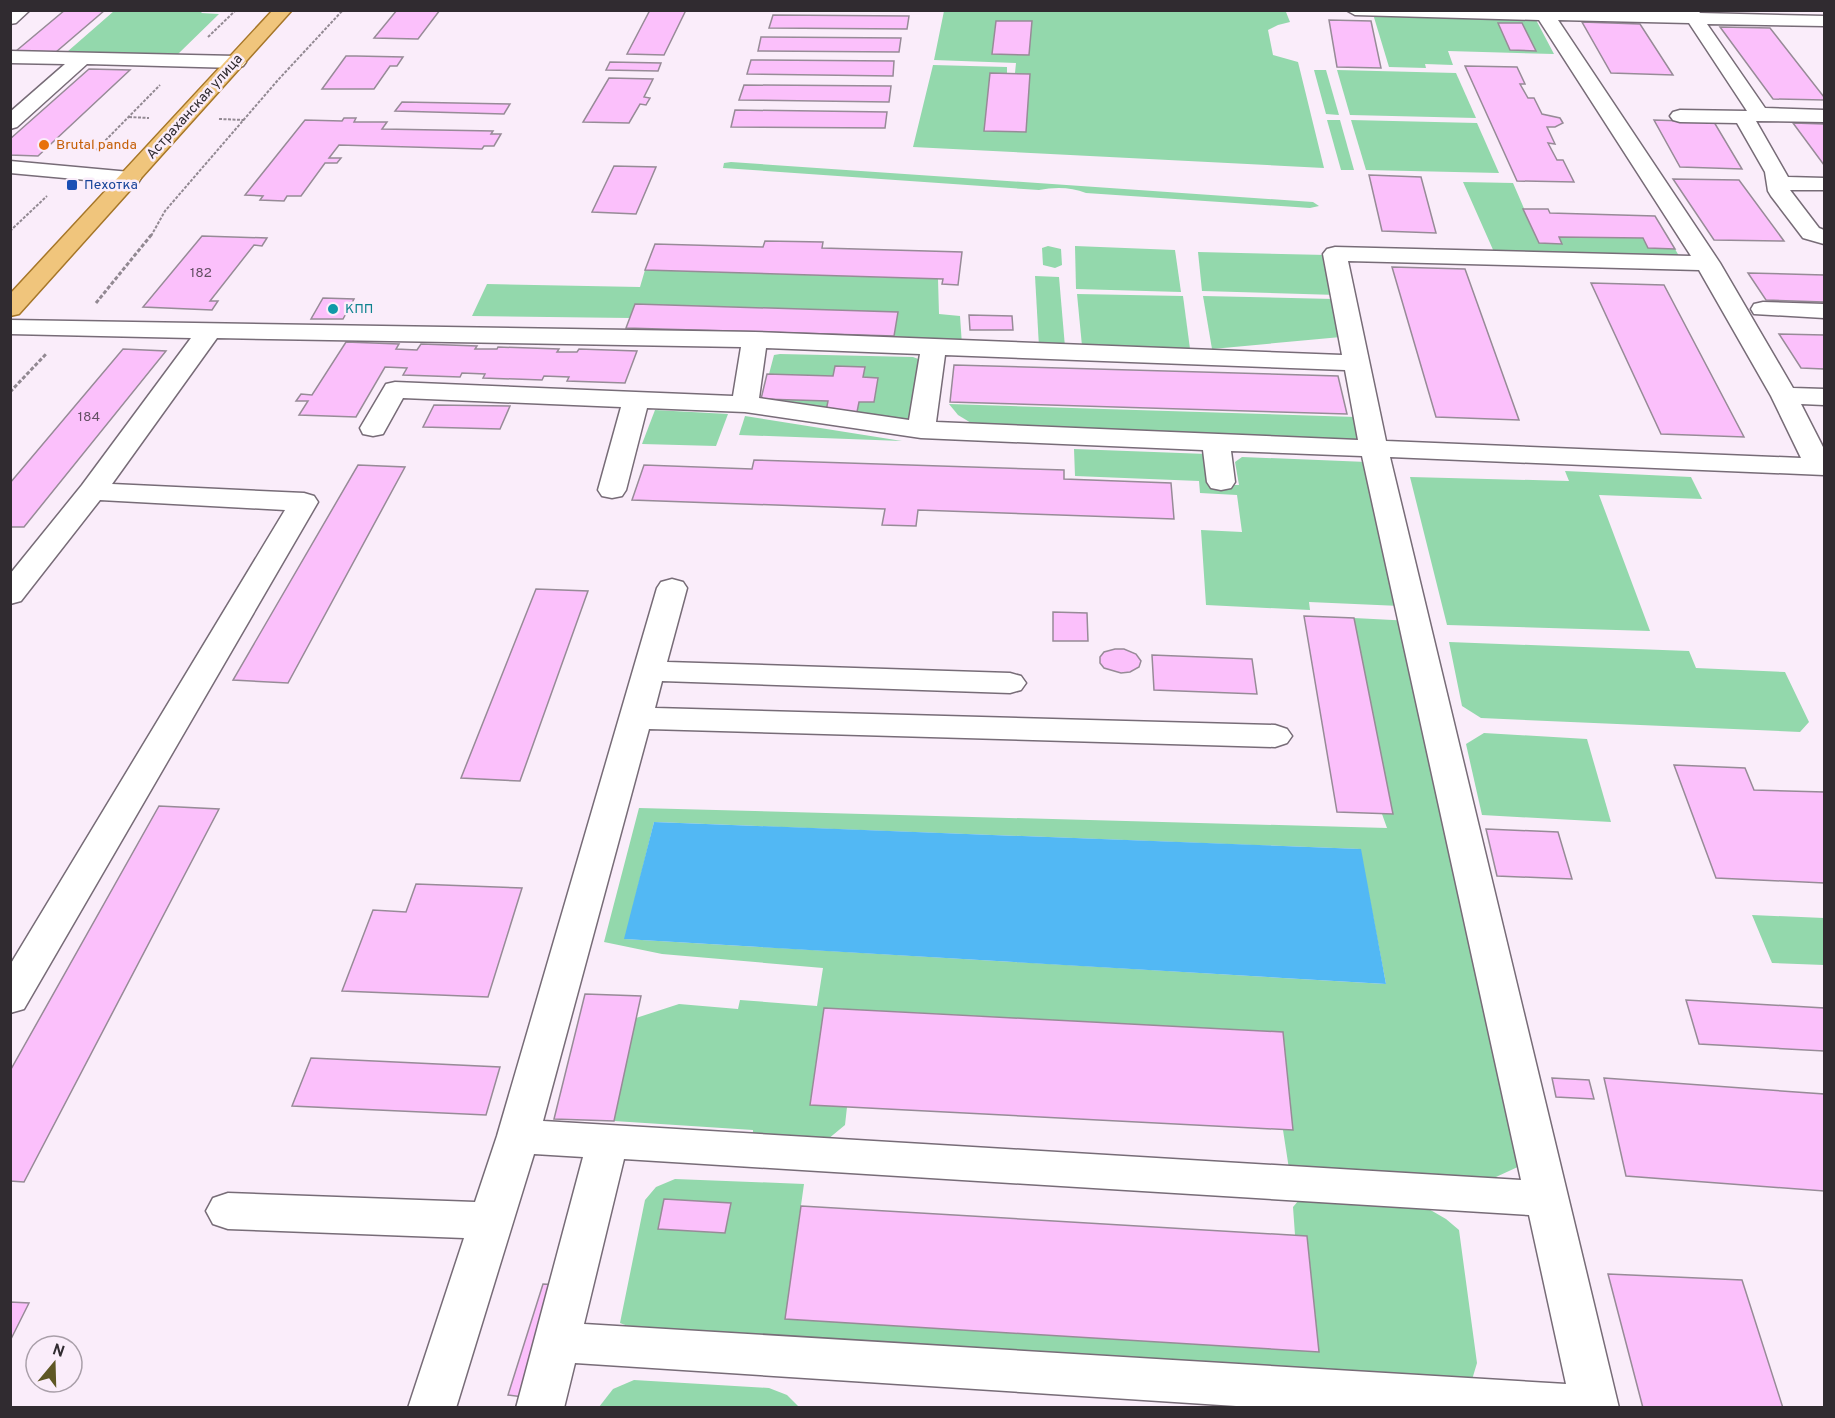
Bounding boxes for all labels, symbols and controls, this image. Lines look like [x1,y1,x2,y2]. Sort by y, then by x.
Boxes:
street label: Астраханская улица [143,51,247,163]
place label: Brutal panda [56,137,137,154]
marker: Brutal panda [37,138,51,152]
place label: Пехотка [84,177,138,194]
marker: Пехотка [65,178,79,192]
house number: 182 [190,265,212,282]
place label: КПП [345,301,373,318]
marker: КПП [326,302,340,316]
house number: 184 [78,409,100,426]
north arrow [24,1334,84,1394]
text: N [50,1340,67,1363]

